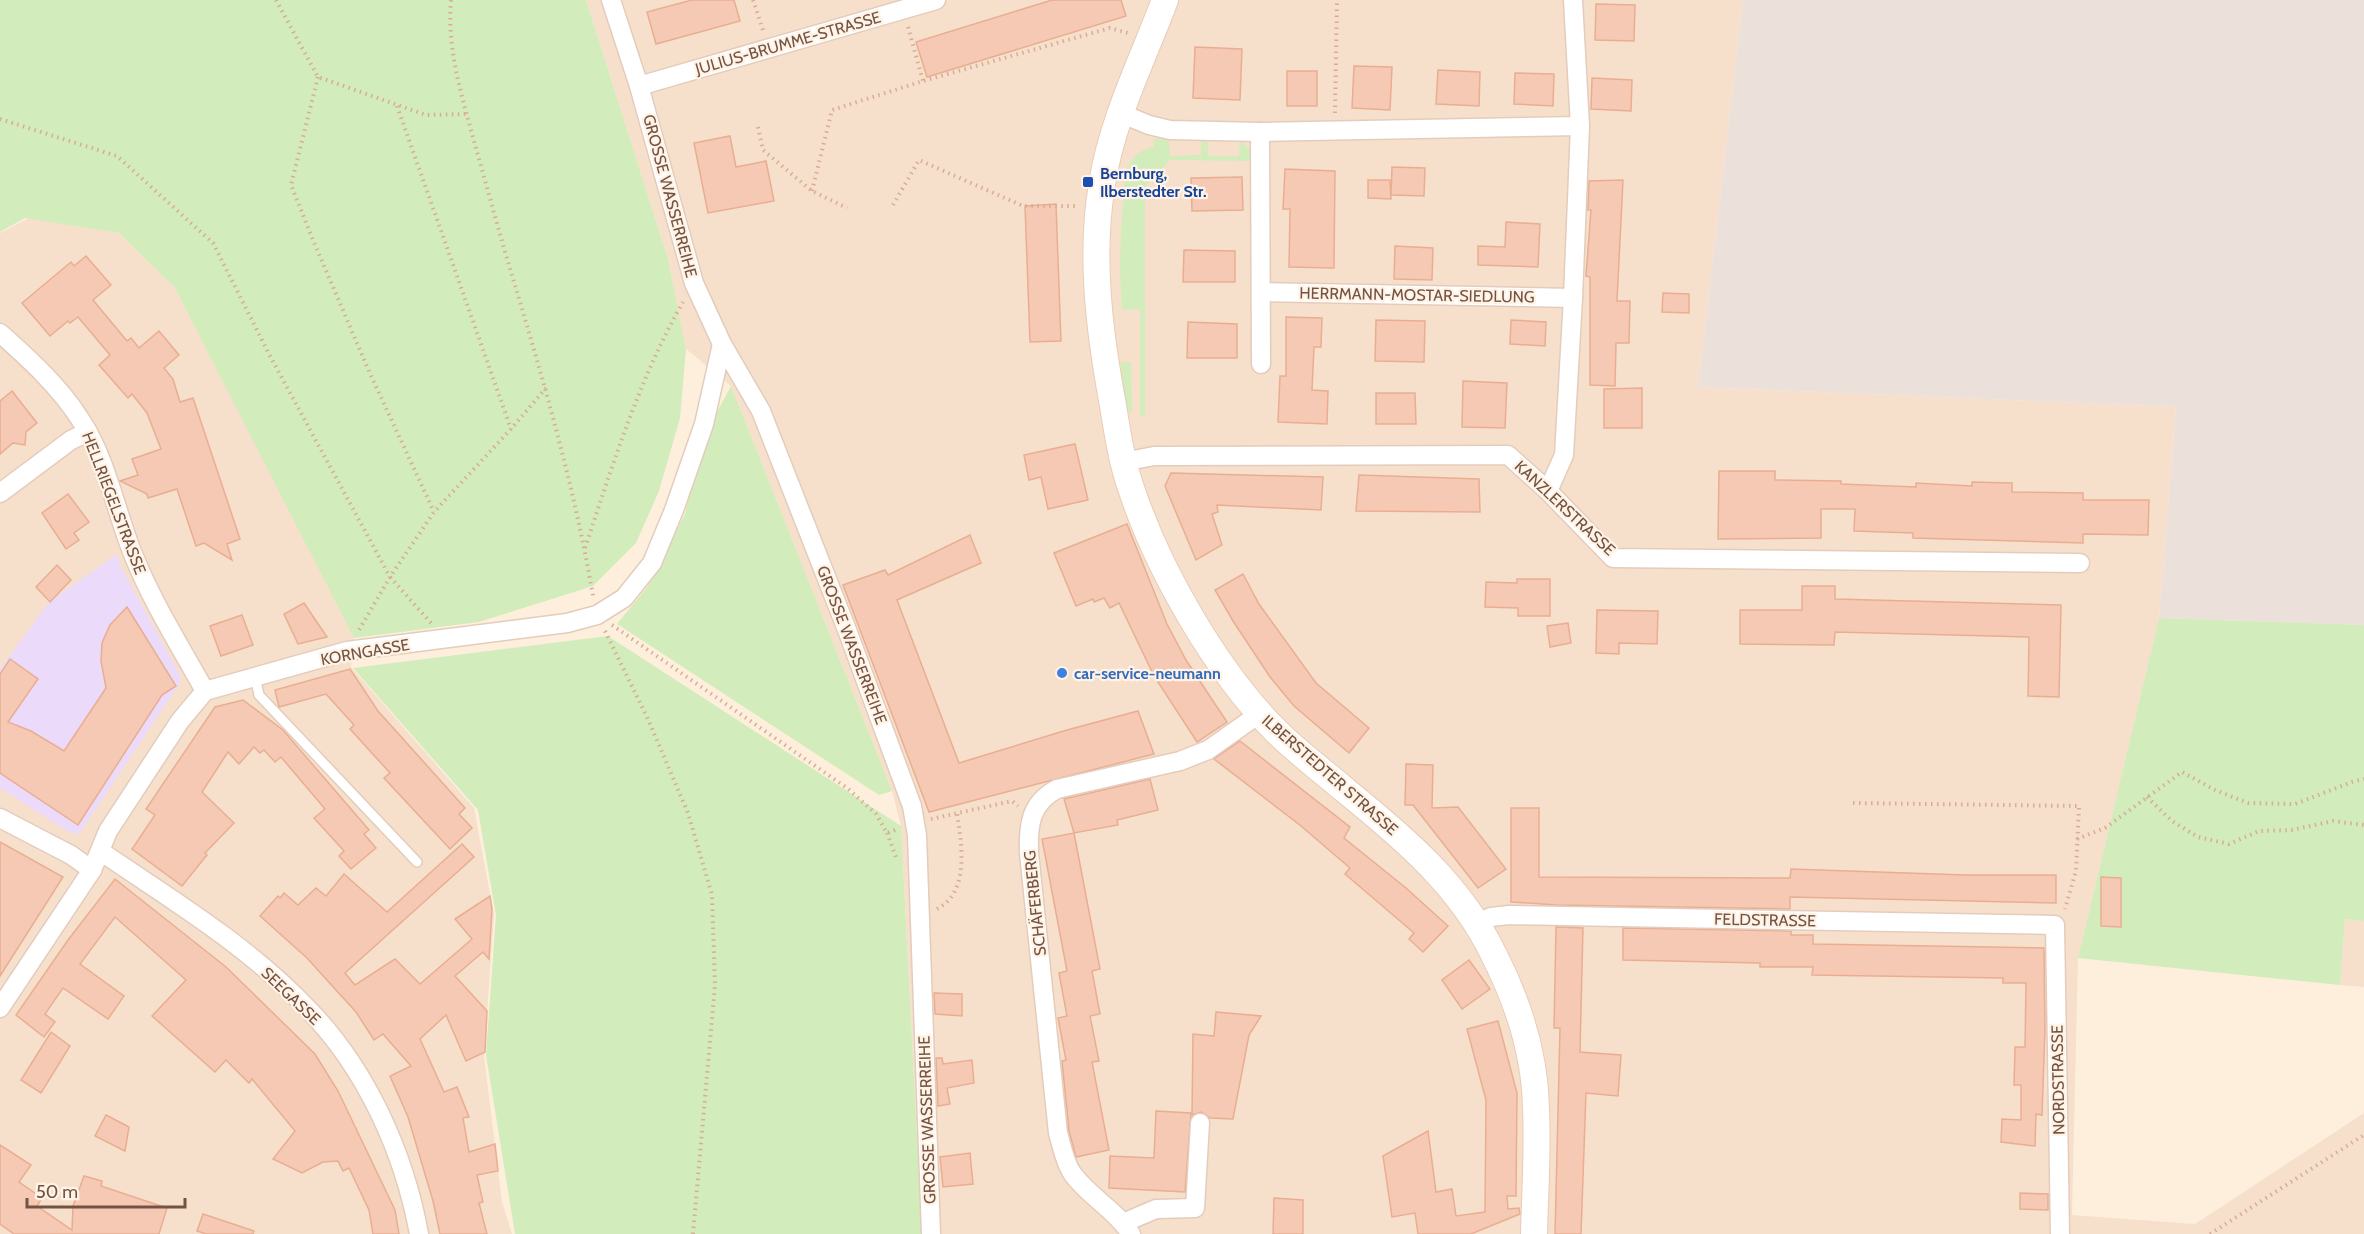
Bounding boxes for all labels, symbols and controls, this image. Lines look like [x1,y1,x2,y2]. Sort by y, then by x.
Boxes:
street label: JULIUS-BRUMME-STRASSE [692,7,883,79]
street label: GROSSE WASSERREIHE [639,112,701,280]
place label: Bernburg, Ilberstedter Str. [1100,164,1206,201]
marker: Bernburg, Ilberstedter Str. [1081,175,1095,189]
street label: HERRMANN-MOSTAR-SIEDLUNG [1299,283,1535,307]
street label: HELLRIEGELSTRASSE [78,429,150,577]
street label: KANZLERSTRASSE [1511,457,1619,560]
street label: GROSSE WASSERREIHE [813,563,891,727]
street label: KORNGASSE [319,635,411,669]
place label: car-service-neumann [1074,664,1221,683]
marker: car-service-neumann [1055,666,1069,680]
street label: ILBERSTEDTER STRASSE [1258,711,1402,839]
street label: SCHÄFERBERG [1020,849,1050,957]
street label: FELDSTRASSE [1714,910,1816,930]
street label: SEEGASSE [257,963,325,1029]
street label: NORDSTRASSE [2048,1025,2068,1135]
street label: GROSSE WASSERREIHE [915,1035,939,1204]
scale bar [27,1171,184,1209]
text: 50 m [36,1181,78,1203]

